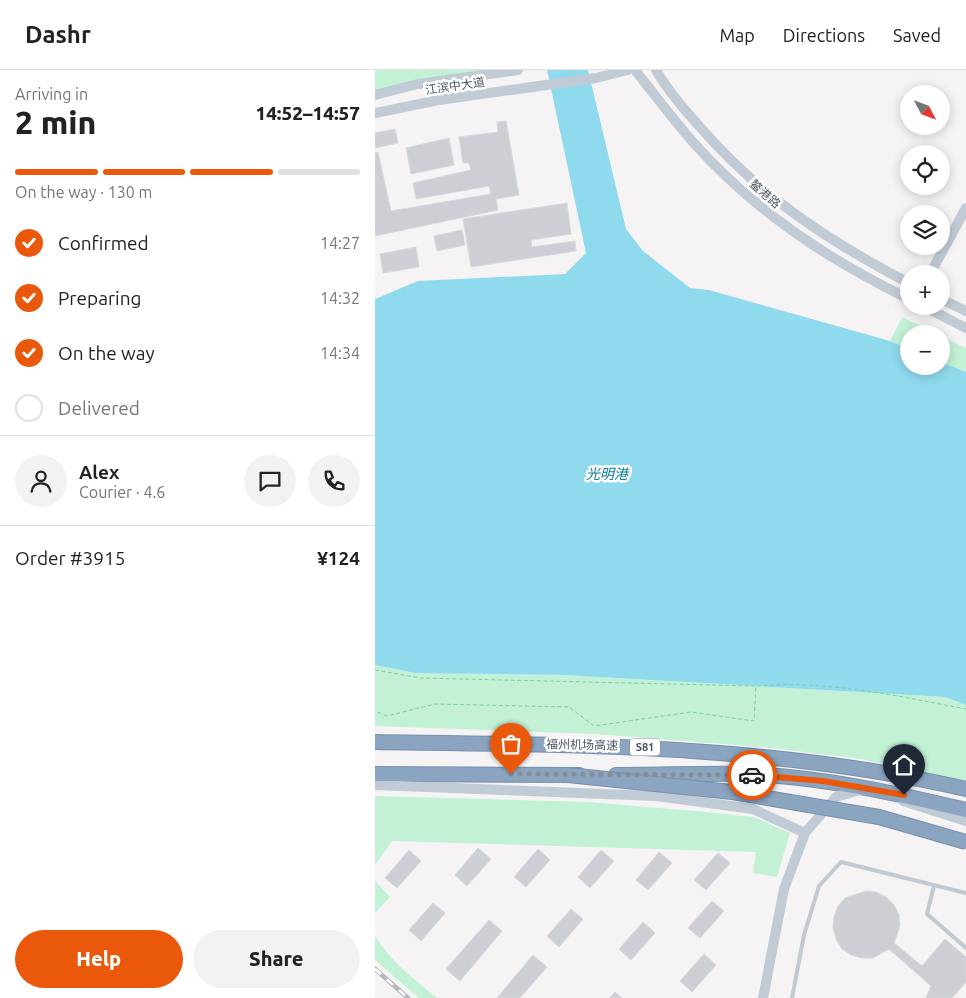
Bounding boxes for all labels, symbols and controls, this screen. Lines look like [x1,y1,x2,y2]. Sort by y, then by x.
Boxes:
text: Dashr [25,21,91,48]
text: Map [719,25,755,45]
text: Directions [783,25,865,45]
text: Saved [893,25,941,45]
street label: 江滨中大道 [424,75,486,96]
text: Arriving in [15,85,88,103]
north arrow [900,85,950,135]
map controls [900,85,950,375]
text: 14:52–14:57 [255,102,360,124]
text: 2 min [15,104,96,140]
button: locate [900,145,950,195]
street label: 鳌港路 [747,177,783,210]
text: On the way · 130 m [15,183,152,201]
button: layers [900,205,950,255]
icon: check [15,229,43,257]
text: Confirmed [58,232,149,254]
text: 14:27 [320,234,360,252]
button: + [900,265,950,315]
icon: check [15,284,43,312]
text: Preparing [58,287,142,309]
text: 14:32 [320,289,360,307]
button: − [900,325,950,375]
icon: check [15,339,43,367]
text: On the way [58,342,155,364]
text: 14:34 [320,344,360,362]
text: Delivered [58,397,140,419]
button: person [15,455,67,507]
button: chat [244,455,296,507]
button: phone [308,455,360,507]
text: Alex [79,461,119,483]
water label: 光明港 [586,466,630,482]
text: Courier · 4.6 [79,483,165,501]
text: Order #3915 [15,547,125,569]
text: ¥124 [317,547,360,569]
pin [490,723,532,774]
icon: bag [497,730,525,758]
street label: 福州机场高速 [546,737,618,752]
road number: S81 [630,739,660,756]
pin [883,744,925,795]
courier [727,750,777,800]
icon: home [890,751,918,779]
icon: car [738,761,766,789]
button: Help [15,930,183,988]
button: Share [193,930,360,988]

